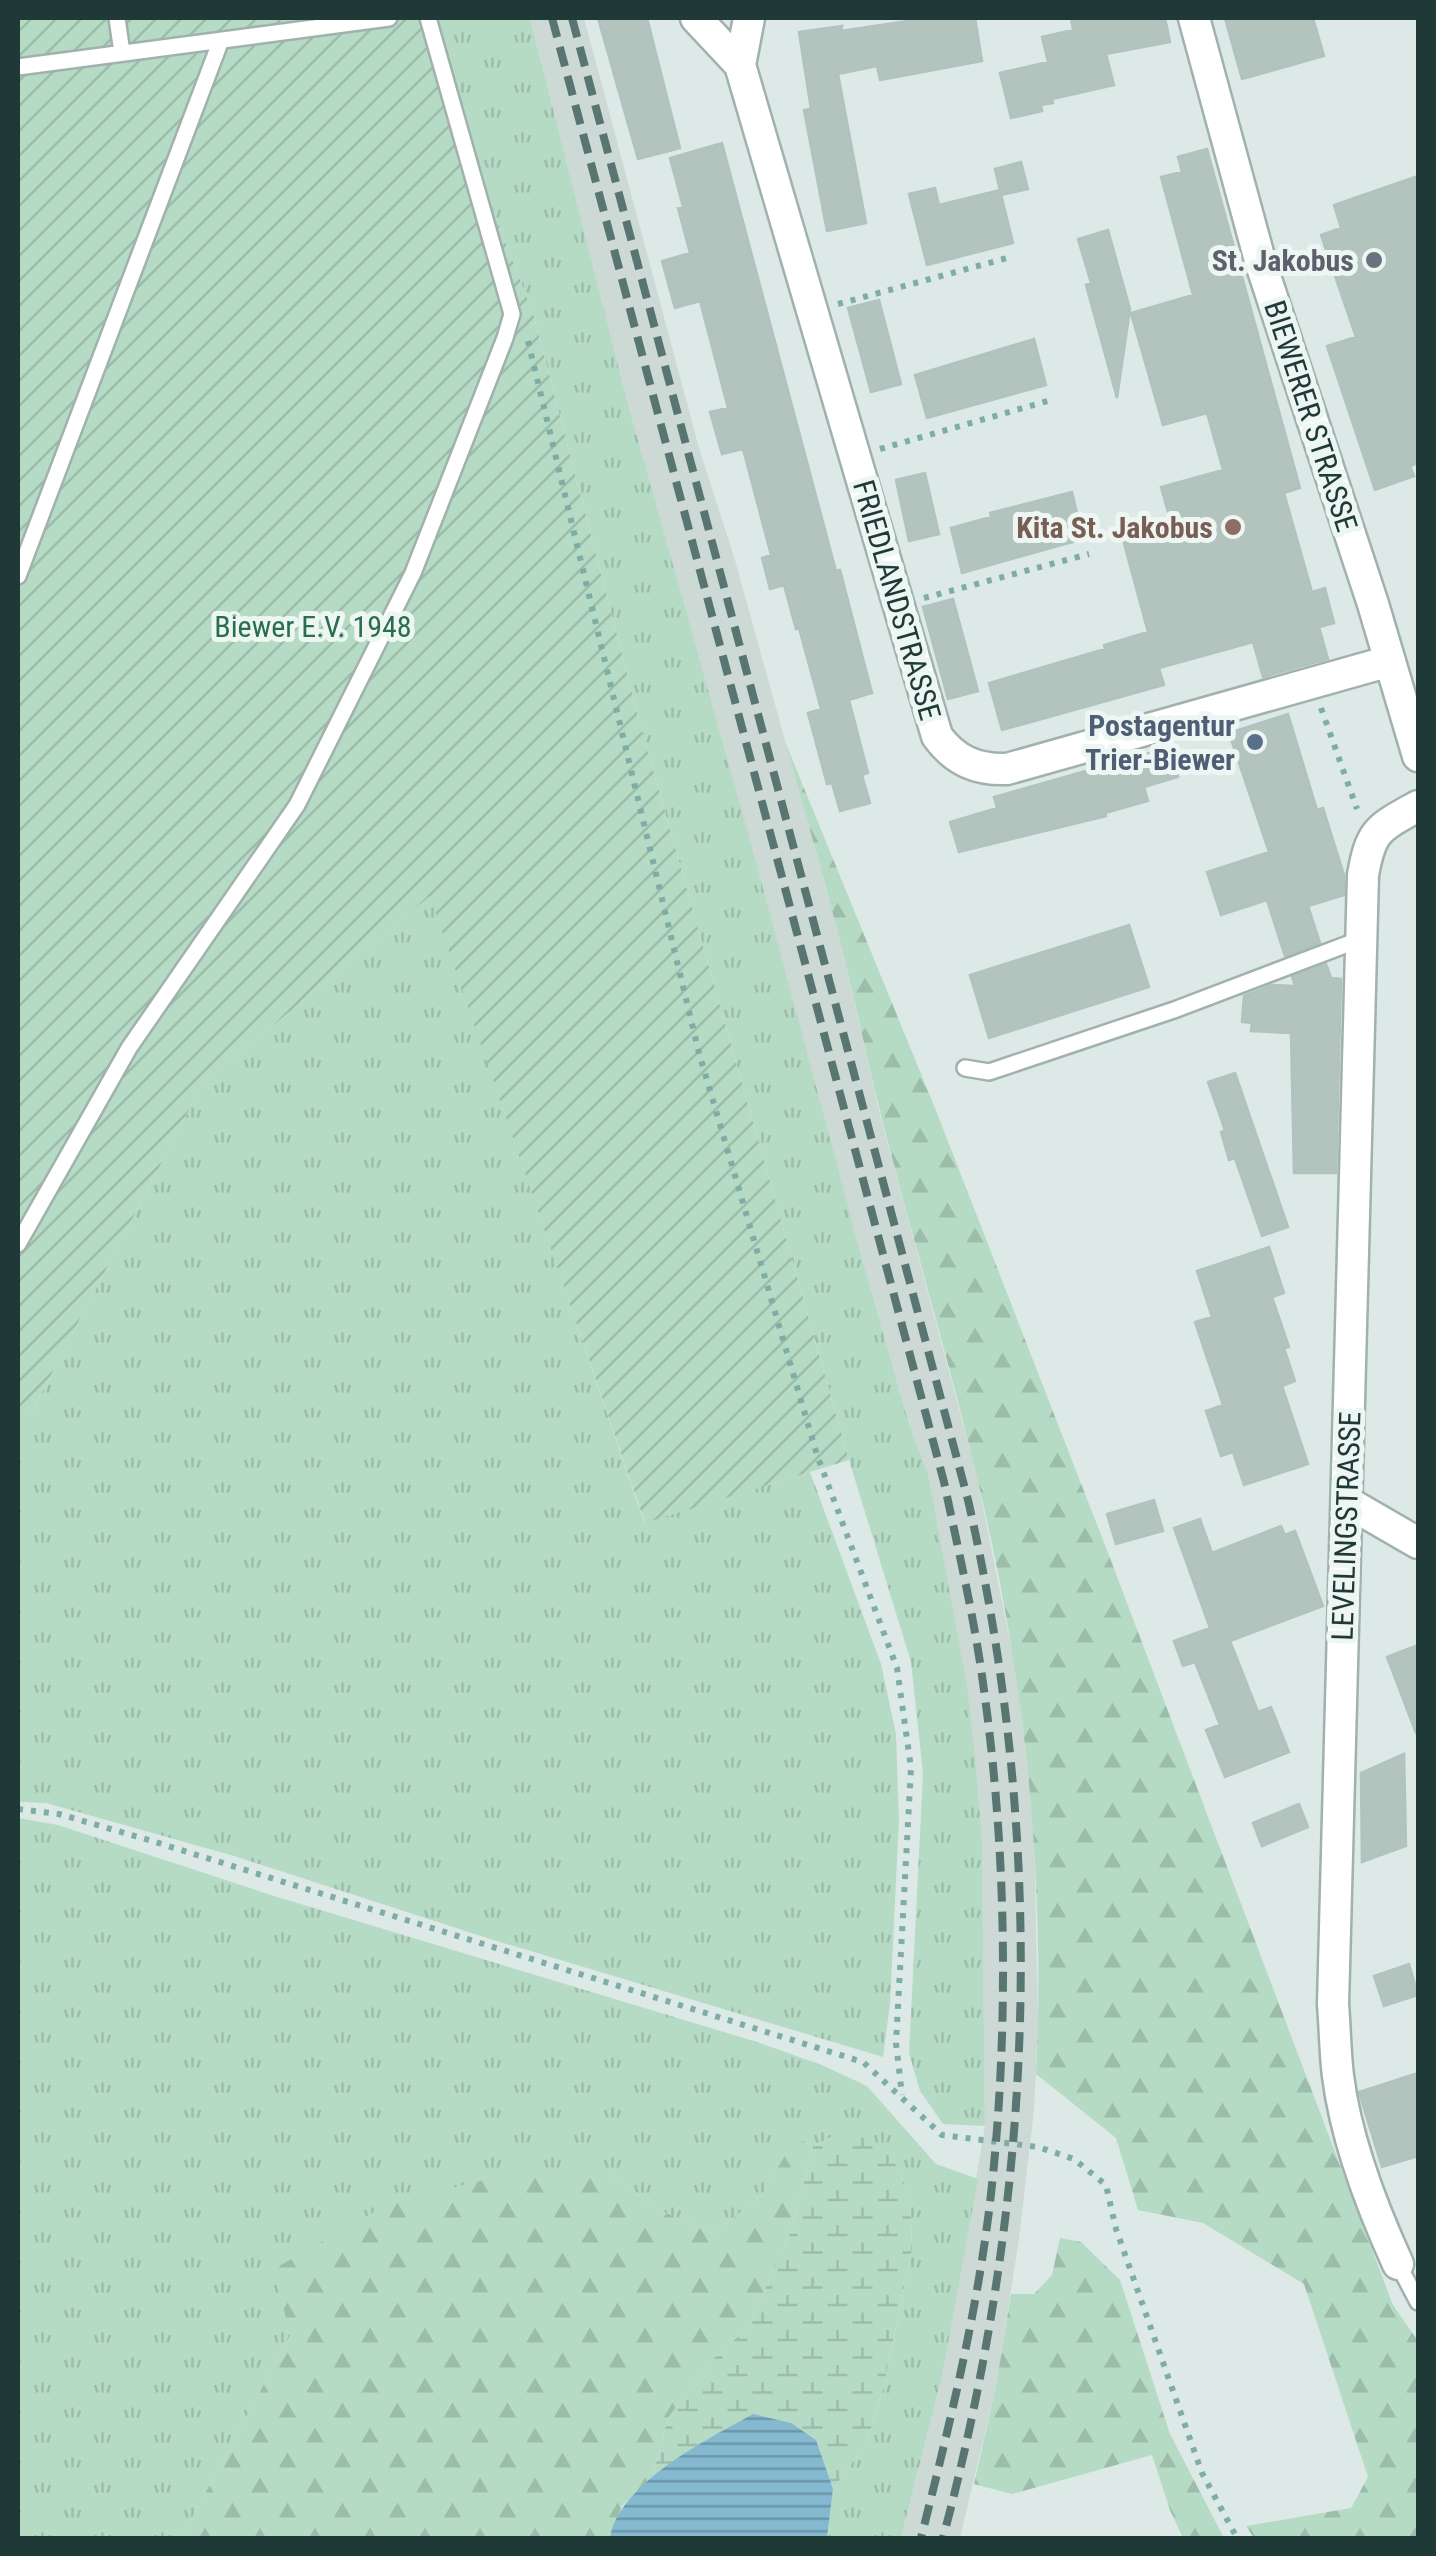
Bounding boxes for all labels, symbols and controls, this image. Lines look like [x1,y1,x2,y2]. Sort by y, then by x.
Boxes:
place label: St. Jakobus [1212,243,1354,278]
marker: St. Jakobus [1363,249,1385,271]
street label: BIEWERER STRASSE [1257,296,1365,536]
street label: FRIEDLANDSTRASSE [846,476,948,724]
place label: Kita St. Jakobus [1016,510,1213,545]
marker: Kita St. Jakobus [1222,516,1244,538]
park label: Biewer E.V. 1948 [214,609,412,644]
place label: Postagentur Trier-Biewer [1085,708,1235,777]
marker: Postagentur Trier-Biewer [1244,731,1266,753]
street label: LEVELINGSTRASSE [1325,1411,1367,1641]

